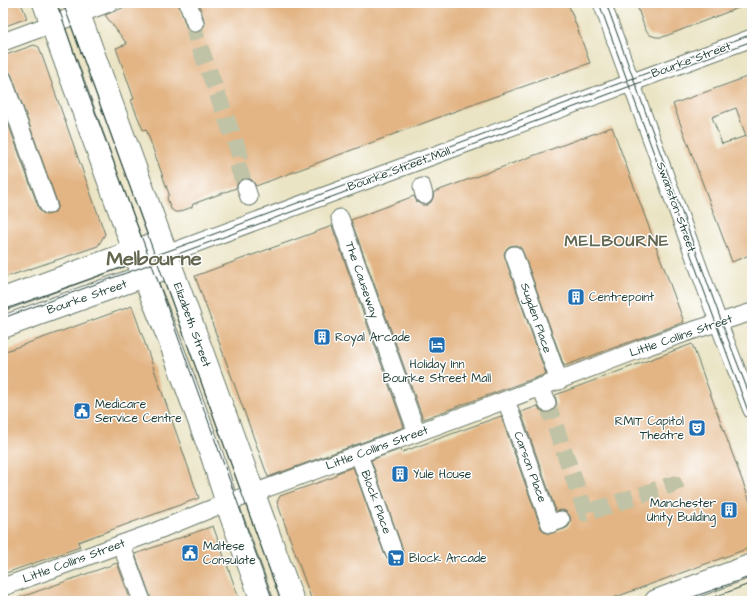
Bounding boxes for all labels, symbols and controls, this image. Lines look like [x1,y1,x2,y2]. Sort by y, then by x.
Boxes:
street label: Bourke Street [649,38,733,82]
street label: Bourke Street Mall [345,142,453,196]
street label: Swanston Street [652,159,700,255]
district label: MELBOURNE [565,230,669,252]
street label: The Causeway [340,239,383,321]
district label: Melbourne [107,245,202,273]
street label: Bourke Street [45,275,129,319]
street label: Elizabeth Street [169,280,215,370]
street label: Sugden Place [515,281,556,356]
building icon: Centrepoint [566,287,586,307]
place label: Centrepoint [589,289,654,306]
street label: Little Collins Street [627,310,735,362]
building icon: Royal Arcade [312,327,332,347]
place label: Royal Arcade [335,329,411,347]
hotel icon: Holiday Inn Bourke Street Mall [427,335,447,355]
place label: Holiday Inn Bourke Street Mall [383,356,491,387]
place label: Medicare Service Centre [95,396,182,427]
public building icon: Medicare Service Centre [72,401,92,421]
place label: RMIT Capitol Theatre [615,413,685,444]
theatre icon: RMIT Capitol Theatre [687,418,707,438]
street label: Little Collins Street [323,422,431,474]
street label: Carson Place [509,429,551,505]
building icon: Yule House [390,464,410,484]
place label: Yule House [413,466,472,483]
street label: Block Place [357,468,396,537]
place label: Manchester Unity Building [647,495,716,527]
building icon: Manchester Unity Building [719,500,739,520]
street label: Little Collins Street [20,535,128,587]
place label: Maltese Consulate [203,538,256,569]
public building icon: Maltese Consulate [180,543,200,563]
supermarket icon: Block Arcade [386,548,406,568]
place label: Block Arcade [409,550,487,567]

